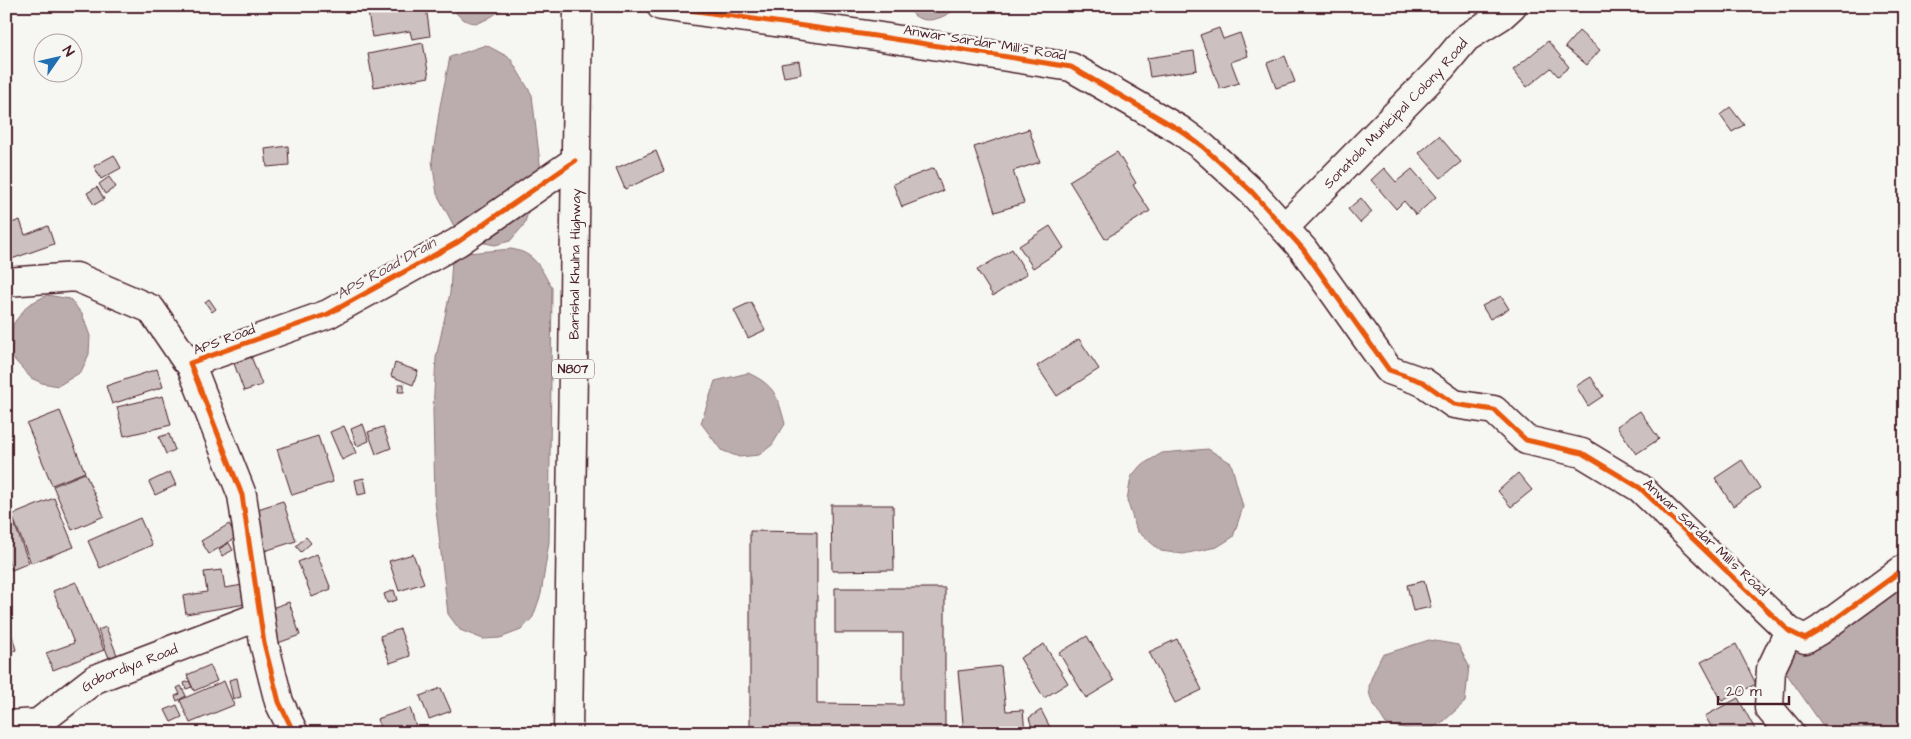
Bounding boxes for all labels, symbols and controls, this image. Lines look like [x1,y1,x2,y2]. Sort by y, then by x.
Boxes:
street label: Anwar Sardar Mill's Road [902,20,1068,66]
north arrow [32,32,82,82]
street label: Sonatola Municipal Colony Road [1319,34,1473,193]
text: N [57,42,79,61]
street label: Barishal Khulna Highway [564,188,586,340]
water label: APS Road Drain [333,232,441,304]
street label: APS Road [191,319,258,360]
road number: N807 [552,359,594,378]
street label: Anwar Sardar Mill's Road [1638,474,1772,601]
street label: Gobordiya Road [77,639,181,697]
scale bar [1718,674,1790,706]
text: 20 m [1726,681,1762,702]

